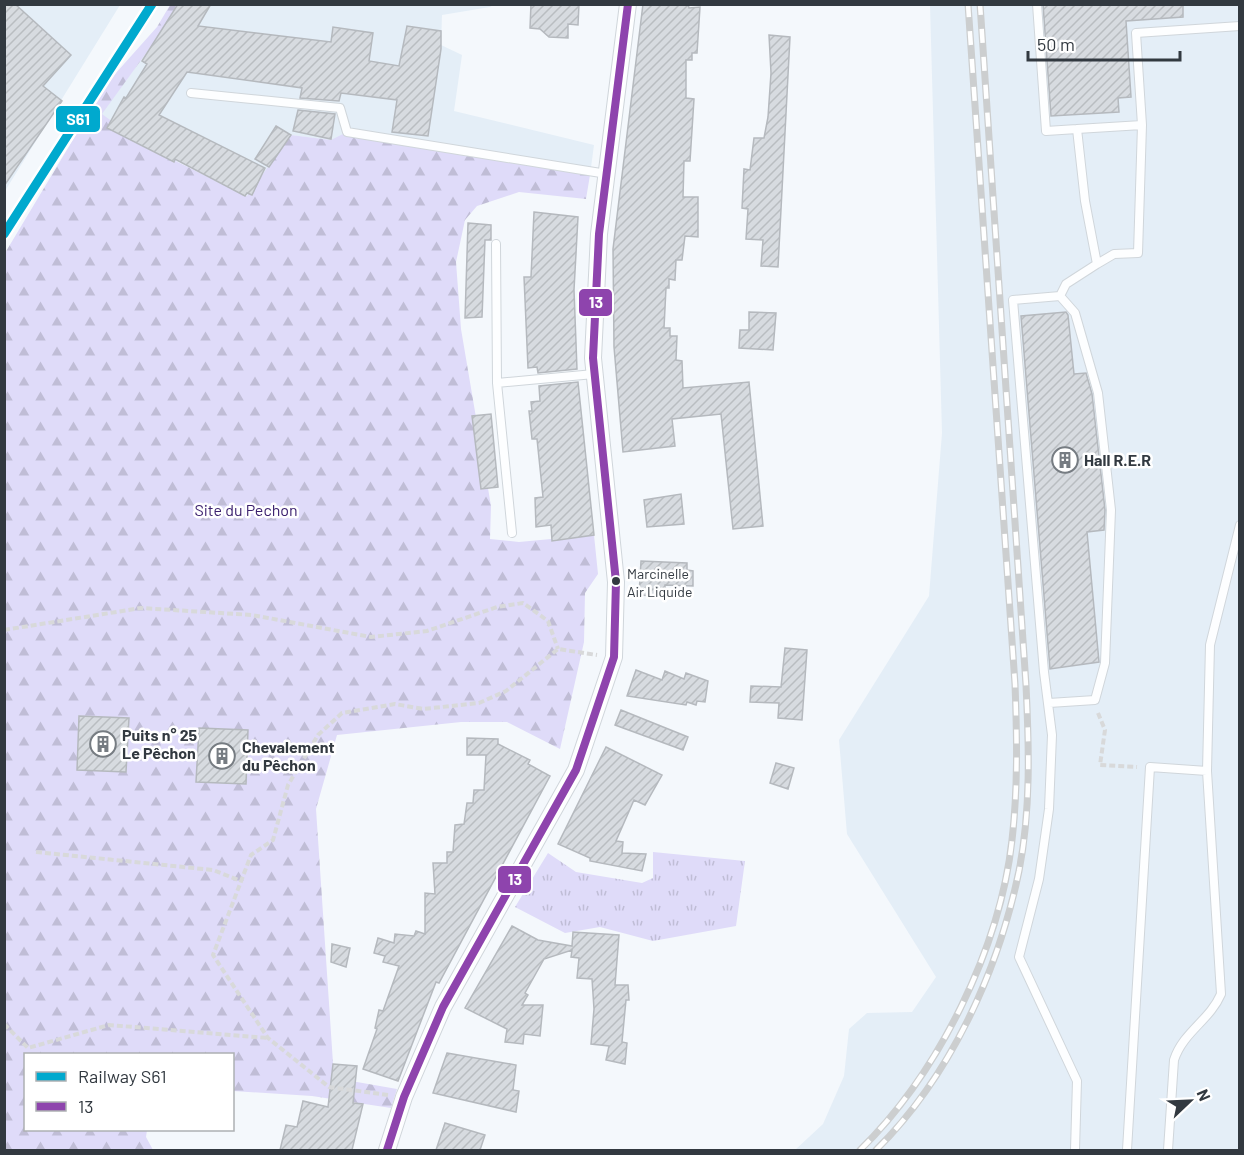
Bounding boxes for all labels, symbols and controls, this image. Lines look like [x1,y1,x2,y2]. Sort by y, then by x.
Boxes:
scale bar [1028,24,1180,62]
text: 50 m [1037,33,1075,55]
line badge: S61 [55,105,101,133]
text: S61 [66,109,90,128]
line badge: 13 [578,288,613,317]
text: 13 [589,292,603,311]
building icon: Hall R.E.R [1050,445,1080,475]
place label: Hall R.E.R [1084,450,1151,469]
park label: Site du Pechon [194,500,298,519]
place label: Marcinelle Air Liquide [627,565,692,600]
marker: Marcinelle Air Liquide [610,575,622,587]
place label: Puits n° 25 Le Pêchon [122,725,198,762]
building icon: Puits n° 25 Le Pêchon [88,729,118,759]
place label: Chevalement du Pêchon [242,737,335,774]
building icon: Chevalement du Pêchon [207,741,237,771]
line badge: 13 [497,865,532,894]
text: 13 [508,869,522,888]
legend [24,1053,234,1131]
text: Railway S61 [78,1065,166,1087]
north arrow [1160,1071,1220,1131]
text: N [1193,1086,1215,1104]
text: 13 [78,1095,94,1117]

